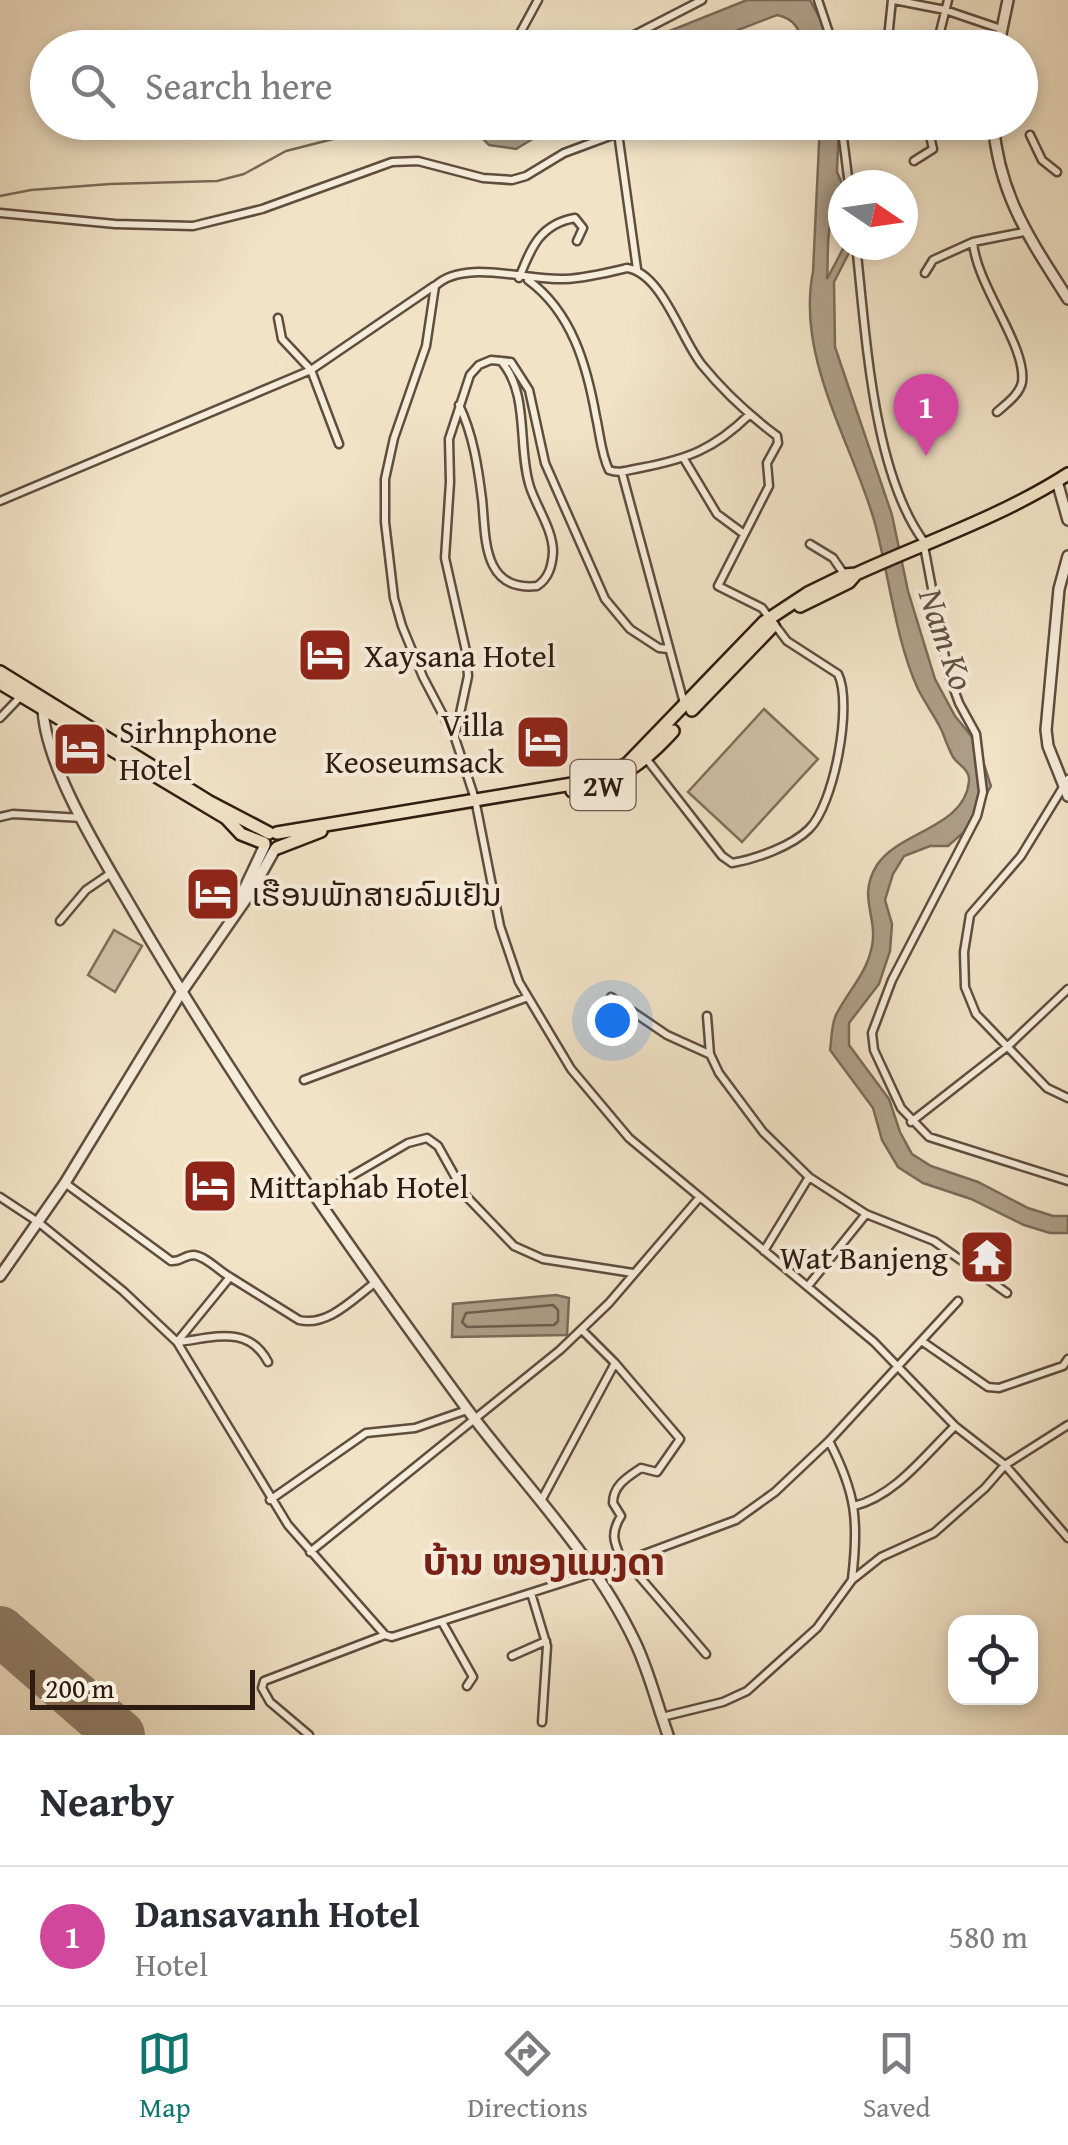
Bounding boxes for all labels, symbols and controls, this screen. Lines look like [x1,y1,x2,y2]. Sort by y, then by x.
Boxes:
search box [30,30,1038,140]
text: Search here [145,57,333,113]
icon: search [65,58,120,113]
north arrow [828,170,918,260]
pin: 1 [894,374,958,456]
water label: Nam Ko [906,580,988,697]
hotel icon: Xaysana Hotel [295,625,355,685]
place label: Xaysana Hotel [364,632,556,679]
place label: Villa Keoseumsack [325,701,505,785]
place label: Sirhnphone Hotel [119,708,277,792]
hotel icon: Villa Keoseumsack [513,712,573,772]
hotel icon: Sirhnphone Hotel [50,719,110,779]
road number: 2W [570,760,636,810]
hotel icon: ເຮືອນພັກສາຍລົມເຢັນ [183,864,243,924]
place label: ເຮືອນພັກສາຍລົມເຢັນ [252,871,502,918]
your location [587,995,638,1046]
hotel icon: Mittaphab Hotel [180,1156,240,1216]
place label: Mittaphab Hotel [249,1163,469,1210]
temple icon: Wat Banjeng [957,1227,1017,1287]
place label: Wat Banjeng [780,1234,948,1281]
district label: ບ້ານ ໜອງແມງດາ [423,1533,665,1589]
map controls [948,1615,1038,1705]
button: locate [948,1615,1038,1705]
scale bar [30,1665,255,1710]
text: 200 m [45,1667,114,1708]
text: Nearby [40,1770,174,1831]
text: Dansavanh Hotel [135,1885,420,1941]
text: 1 [64,1913,81,1960]
text: 580 m [949,1913,1028,1960]
text: Hotel [135,1941,208,1988]
tab: Map [137,2026,192,2127]
tab: Directions [467,2026,588,2127]
tab: Saved [863,2026,931,2127]

